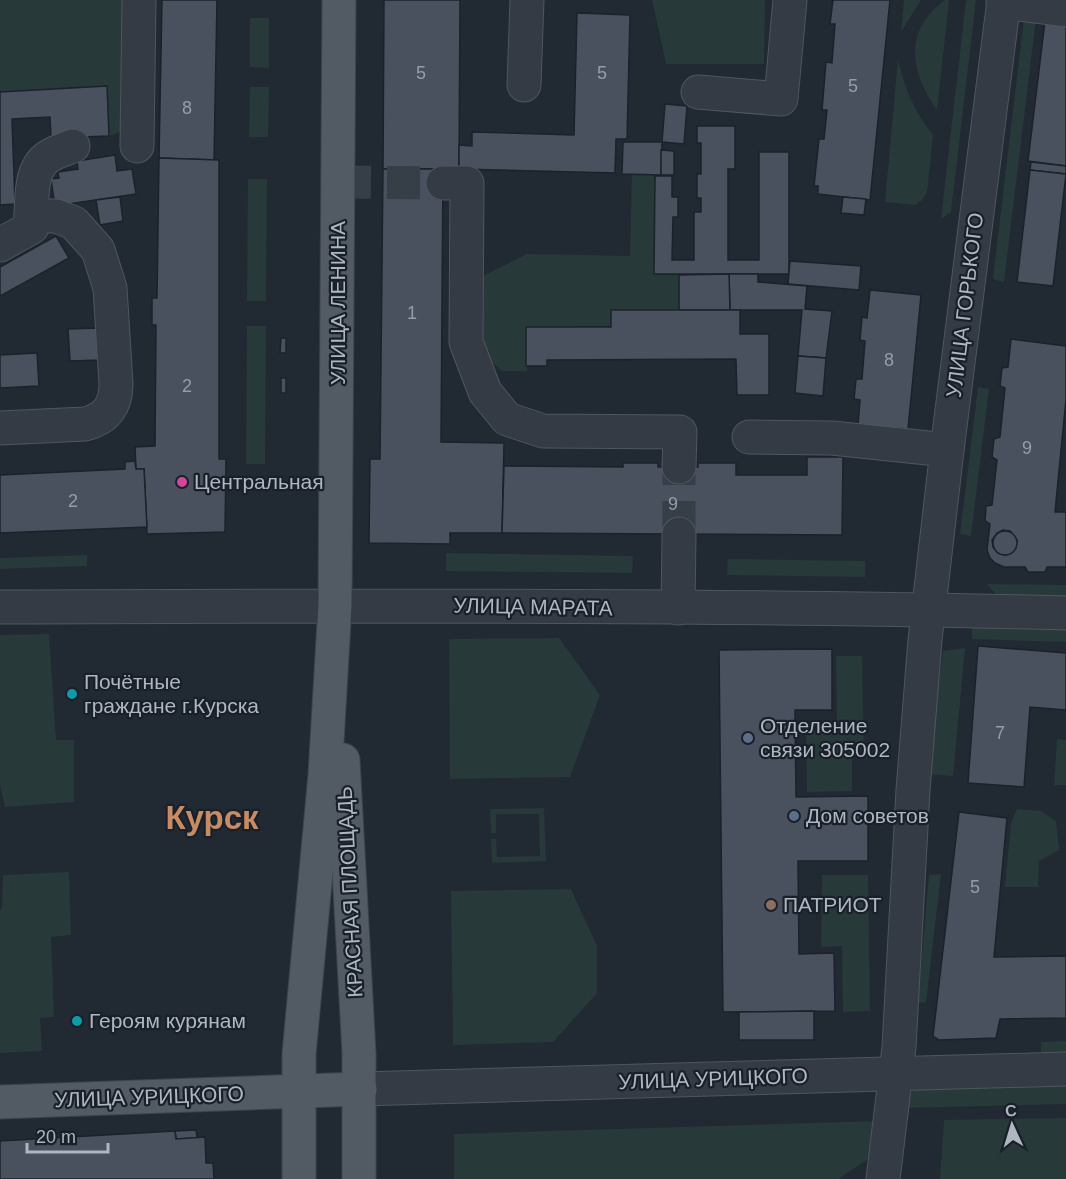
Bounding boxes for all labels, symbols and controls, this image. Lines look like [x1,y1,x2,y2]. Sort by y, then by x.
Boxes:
house number: 5 [416,63,426,83]
house number: 5 [597,63,607,83]
house number: 5 [848,76,858,96]
house number: 8 [182,98,192,118]
street label: УЛИЦА ГОРЬКОГО [942,211,987,399]
street label: УЛИЦА ЛЕНИНА [326,221,349,385]
house number: 1 [407,303,417,323]
house number: 8 [884,350,894,370]
house number: 2 [182,376,192,396]
house number: 9 [1022,438,1032,458]
place label: Центральная [194,470,324,493]
marker: Центральная [175,475,189,489]
house number: 2 [68,491,78,511]
house number: 9 [668,494,678,514]
street label: УЛИЦА МАРАТА [453,594,613,619]
place label: Почётные граждане г.Курска [84,670,259,717]
marker: Почётные граждане г.Курска [65,687,79,701]
place label: Отделение связи 305002 [760,714,890,761]
house number: 7 [995,723,1005,743]
marker: Отделение связи 305002 [741,731,755,745]
street label: КРАСНАЯ ПЛОЩАДЬ [332,786,367,998]
district label: Курск [165,799,259,836]
place label: Дом советов [806,804,929,827]
marker: Дом советов [787,809,801,823]
house number: 5 [970,877,980,897]
place label: ПАТРИОТ [783,893,882,916]
marker: ПАТРИОТ [764,898,778,912]
place label: Героям курянам [89,1009,246,1032]
marker: Героям курянам [70,1014,84,1028]
street label: УЛИЦА УРИЦКОГО [618,1064,808,1093]
street label: УЛИЦА УРИЦКОГО [54,1082,244,1111]
north arrow [982,1095,1042,1155]
text: С [1005,1102,1018,1119]
scale bar [27,1116,108,1154]
text: 20 m [36,1127,76,1147]

